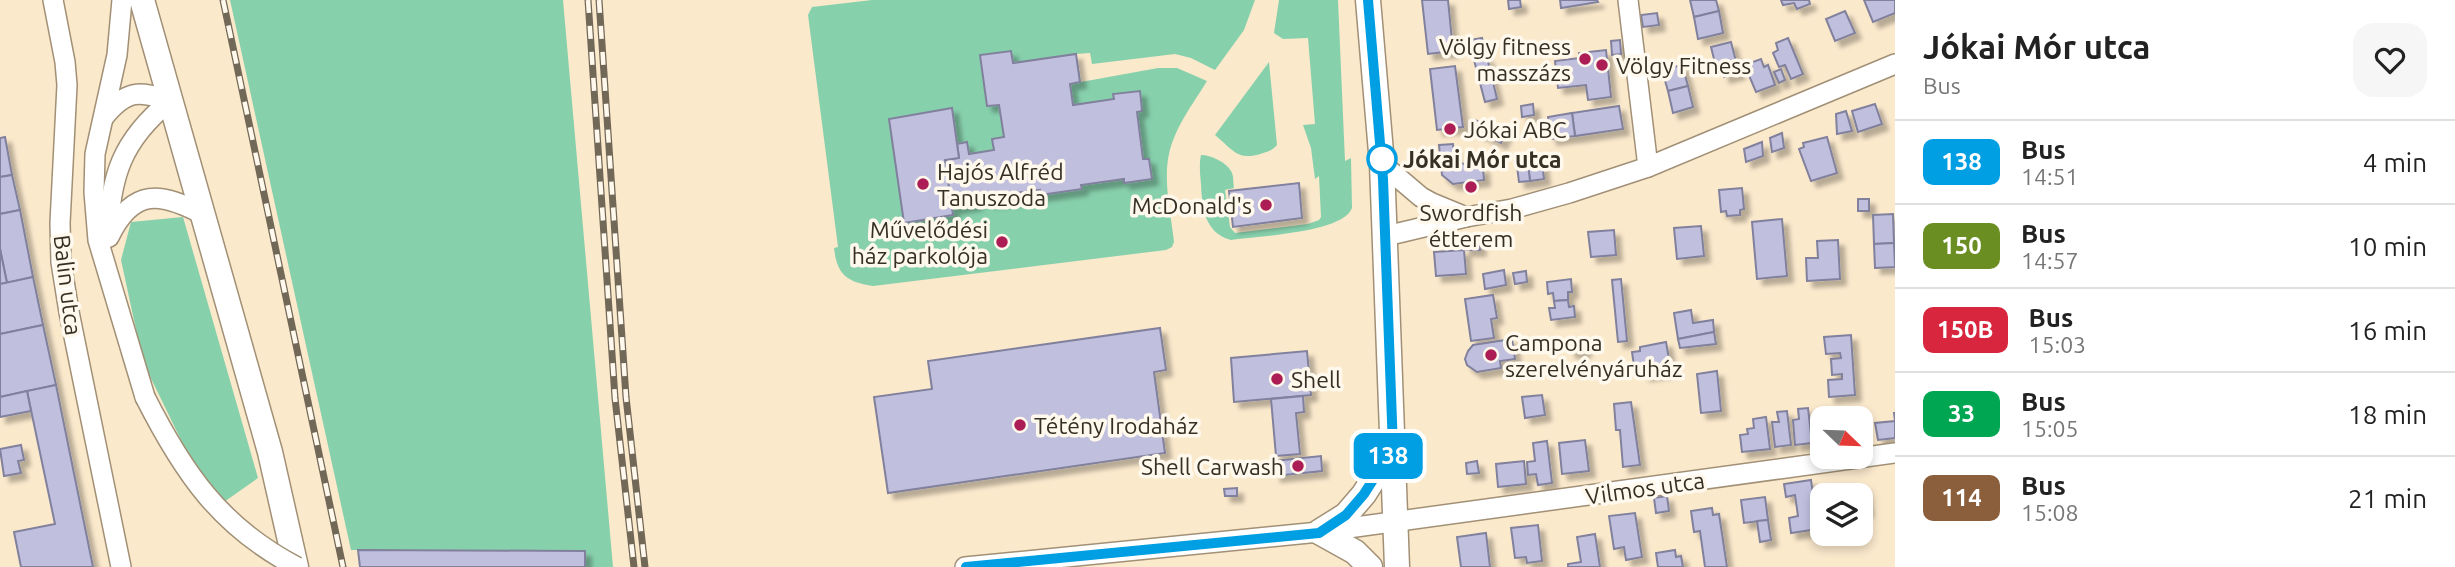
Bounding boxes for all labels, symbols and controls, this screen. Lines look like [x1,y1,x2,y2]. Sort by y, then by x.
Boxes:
button: heart [2353,23,2427,97]
text: Jókai Mór utca [1923,28,2150,65]
place label: Völgy fitness masszázs [1439,34,1571,85]
marker: Völgy fitness masszázs [1577,51,1593,67]
place label: Völgy Fitness [1616,53,1751,78]
marker: Völgy Fitness [1594,57,1610,73]
text: Bus [1923,73,1961,98]
place label: Jókai ABC [1464,117,1567,142]
marker: Jókai ABC [1442,121,1458,137]
text: Bus [2021,135,2066,164]
marker: Jókai Mór utca [1367,144,1397,174]
place label: Jókai Mór utca [1403,147,1561,172]
text: 138 [1941,148,1982,175]
text: 4 min [2363,148,2427,177]
place label: Hajós Alfréd Tanuszoda [937,159,1064,210]
text: 14:51 [2021,164,2079,189]
marker: Hajós Alfréd Tanuszoda [915,176,931,192]
marker: Swordfish étterem [1463,179,1479,195]
place label: McDonald's [1132,193,1252,218]
marker: McDonald's [1258,197,1274,213]
place label: Swordfish étterem [1420,200,1522,251]
place label: Művelődési ház parkolója [852,217,988,268]
text: Bus [2021,219,2066,248]
text: 150 [1941,232,1982,259]
text: 10 min [2348,232,2427,261]
street label: Balin utca [49,233,87,337]
marker: Művelődési ház parkolója [994,234,1010,250]
text: 14:57 [2021,248,2079,273]
text: Bus [2029,303,2073,332]
text: 150B [1937,316,1994,343]
text: 16 min [2348,316,2427,345]
place label: Campona szerelvényáruház [1505,330,1683,381]
text: 15:03 [2029,332,2086,357]
marker: Campona szerelvényáruház [1483,347,1499,363]
place label: Shell [1291,367,1341,392]
marker: Shell [1269,371,1285,387]
text: Bus [2021,387,2066,416]
text: 33 [1948,400,1975,427]
text: 18 min [2348,400,2427,429]
north arrow [1810,406,1872,469]
map controls [1810,406,1873,546]
place label: Tétény Irodaház [1034,413,1198,438]
text: 15:05 [2021,416,2079,441]
marker: Tétény Irodaház [1012,417,1028,433]
line badge: 138 [1348,433,1428,479]
text: 138 [1368,442,1408,469]
place label: Shell Carwash [1141,454,1284,479]
marker: Shell Carwash [1290,458,1306,474]
street label: Vilmos utca [1584,467,1706,509]
text: Bus [2021,471,2066,500]
button: layers [1810,483,1873,546]
text: 114 [1941,484,1982,511]
text: 21 min [2348,484,2427,513]
text: 15:08 [2021,500,2079,525]

